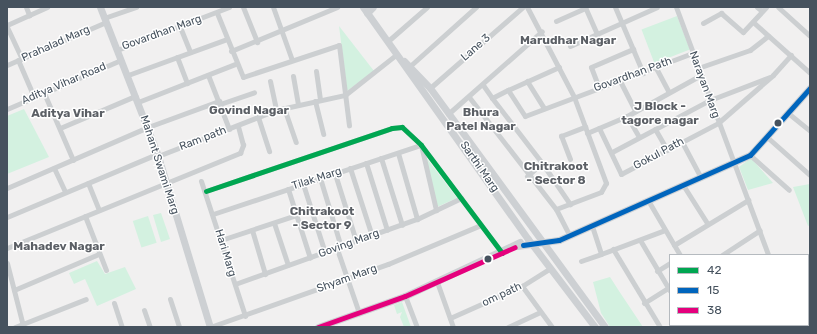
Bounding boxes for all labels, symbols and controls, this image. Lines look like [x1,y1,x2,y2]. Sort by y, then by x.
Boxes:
street label: Govardhan Marg [120,12,204,54]
street label: Prahalad Marg [20,23,92,65]
street label: Lane 3 [459,32,493,64]
district label: Marudhar Nagar [520,34,616,48]
street label: Narayan Marg [686,50,722,120]
street label: Govardhan Path [592,55,674,95]
street label: Aditya Vihar Road [20,60,108,108]
district label: J Block - tagore nagar [621,100,699,128]
district label: Govind Nagar [209,104,289,118]
district label: Bhura Patel Nagar [446,106,516,134]
district label: Aditya Vihar [31,107,105,121]
street label: Mahant Swami Marg [137,114,181,216]
unlabelled marker [773,118,783,128]
street label: Ram path [178,124,228,154]
street label: Gokul Path [631,135,687,173]
street label: Sarthi Marg [457,139,501,195]
district label: Chitrakoot - Sector 8 [524,160,588,188]
street label: Tilak Marg [290,165,344,193]
district label: Chitrakoot - Sector 9 [290,205,354,233]
street label: Goving Marg [317,227,381,261]
street label: Hari Marg [212,228,238,278]
district label: Mahadev Nagar [13,240,105,254]
unlabelled marker [483,254,493,264]
legend [669,254,809,326]
street label: Shyam Marg [315,262,379,296]
text: 42 [707,263,722,277]
street label: om path [480,280,524,310]
text: 15 [707,283,719,297]
text: 38 [707,303,722,317]

